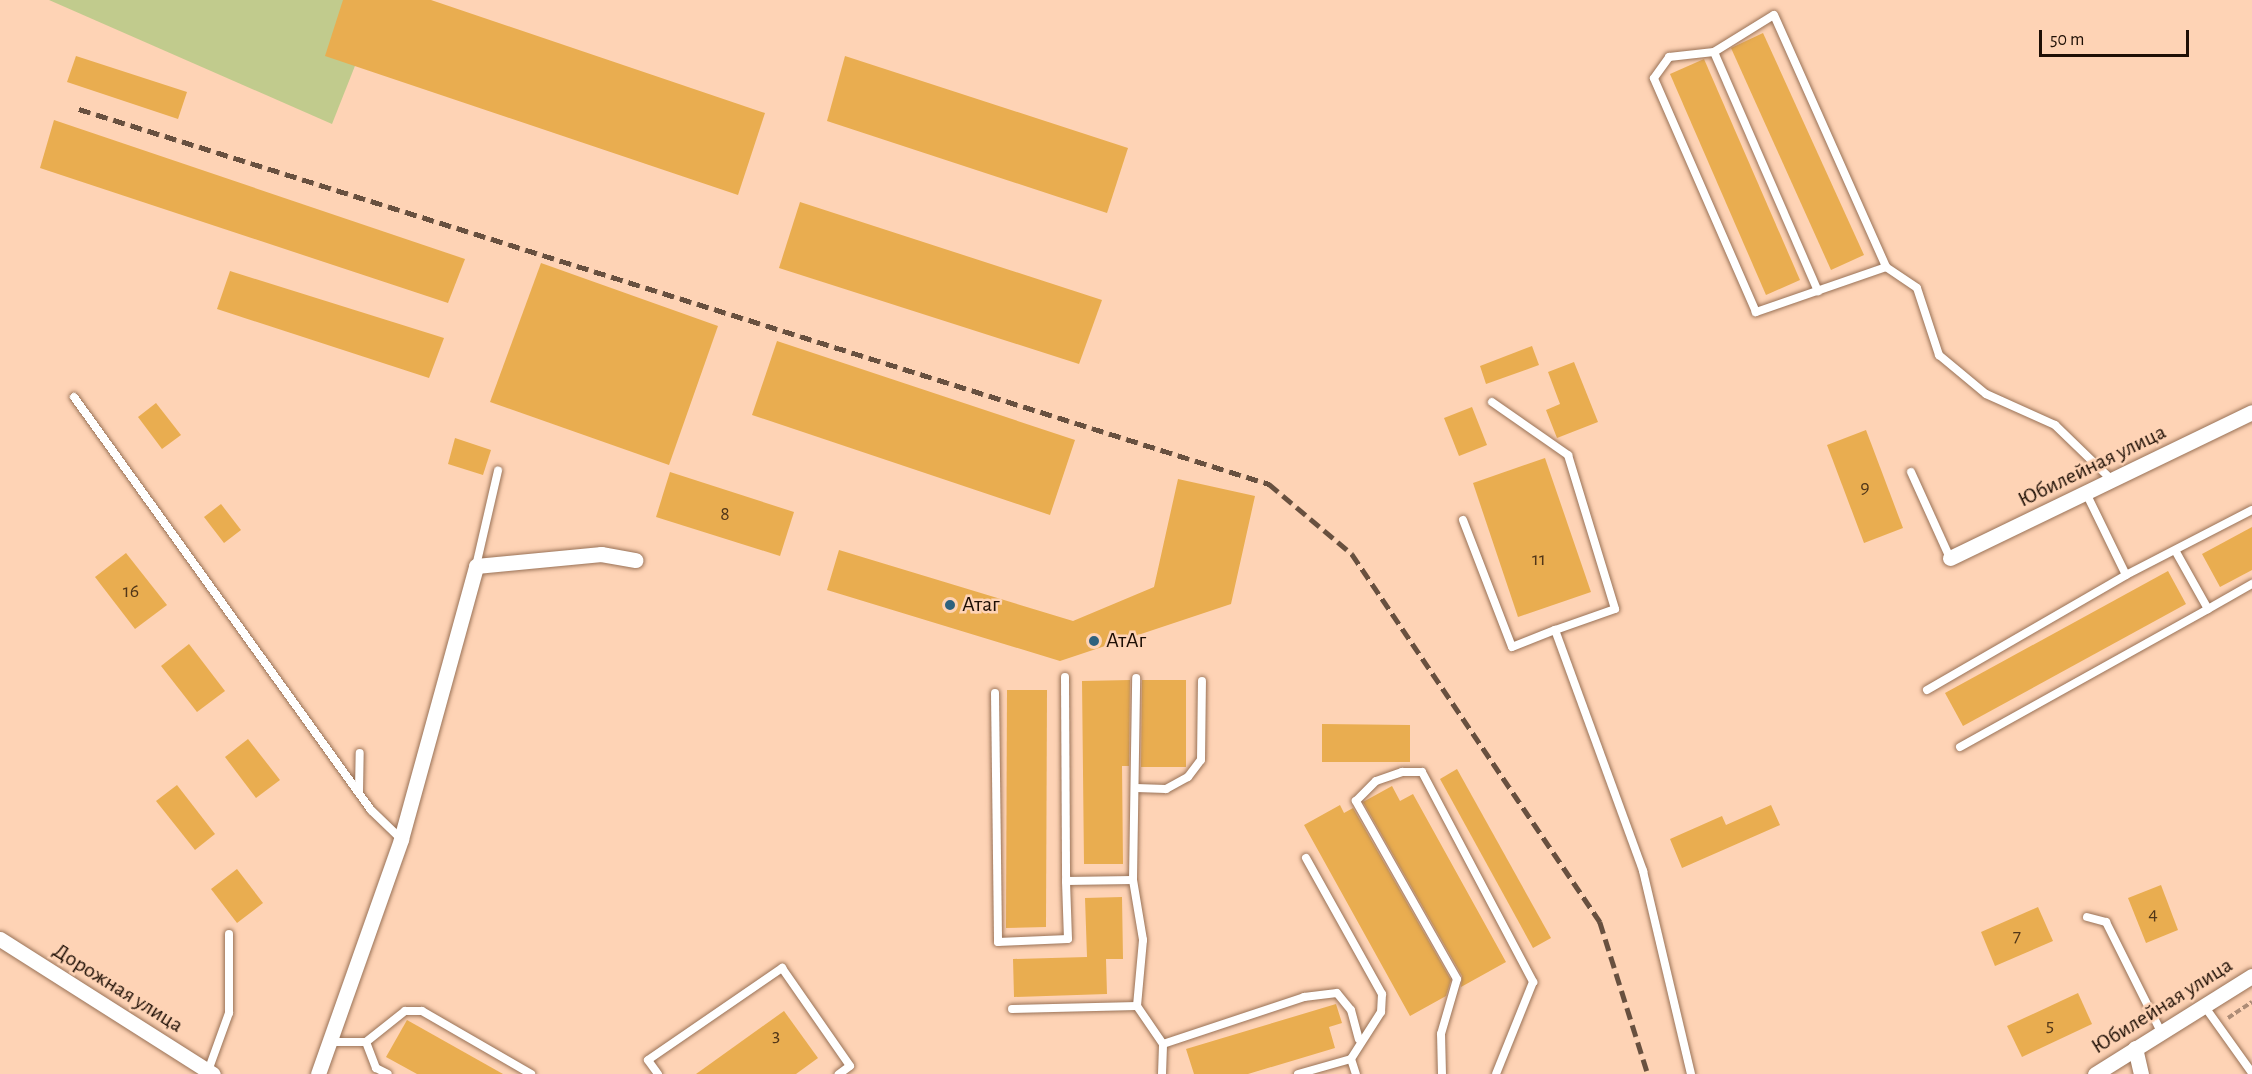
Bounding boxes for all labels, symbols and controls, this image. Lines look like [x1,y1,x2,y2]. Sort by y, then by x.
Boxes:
scale bar [2042,18,2192,56]
text: 50 m [2050,31,2084,49]
street label: Юбилейная улица [2014,419,2170,513]
house number: 9 [1860,475,1870,499]
house number: 8 [720,502,730,526]
house number: 11 [1532,547,1546,571]
house number: 16 [123,579,139,603]
place label: Атаг [962,592,1000,618]
marker: Атаг [943,598,957,612]
place label: АтАг [1106,628,1146,654]
marker: АтАг [1087,634,1101,648]
house number: 4 [2148,902,2158,926]
house number: 7 [2013,924,2021,948]
street label: Дорожная улица [48,937,188,1039]
street label: Юбилейная улица [2087,952,2237,1060]
house number: 5 [2046,1013,2054,1037]
house number: 3 [772,1023,780,1047]

